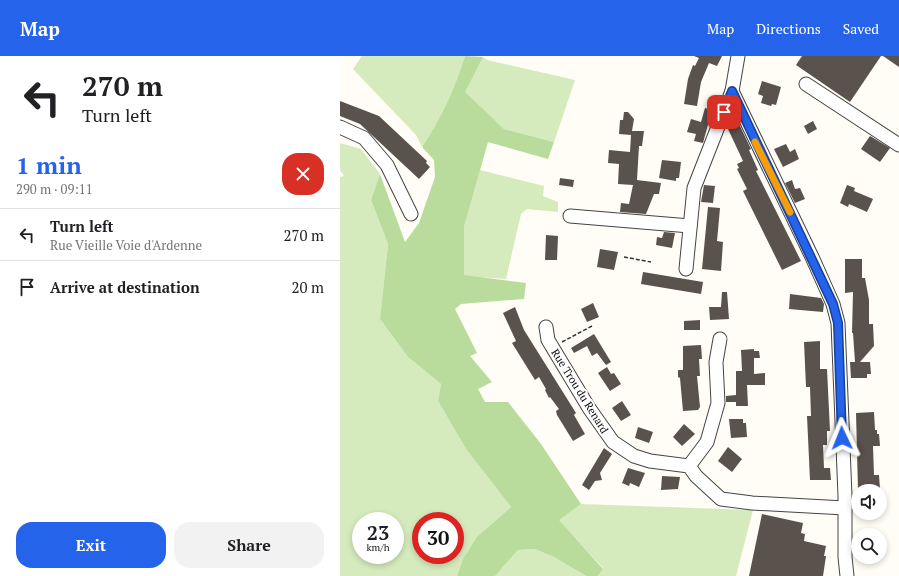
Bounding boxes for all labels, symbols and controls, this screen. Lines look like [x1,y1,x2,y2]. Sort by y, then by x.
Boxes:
text: Map [20,16,60,41]
text: Map [707,19,734,38]
text: Directions [756,19,821,38]
text: Saved [843,19,879,38]
text: 270 m [82,67,163,104]
icon: left [16,72,68,124]
pin [707,95,741,129]
icon: arrive [713,101,735,123]
text: Turn left [82,103,152,127]
text: 1 min [16,149,82,181]
button: close [282,153,324,195]
text: 290 m · 09:11 [16,180,93,198]
text: Turn left [50,216,114,236]
icon: left [16,224,38,246]
text: 270 m [283,225,324,245]
text: Rue Vieille Voie d'Ardenne [50,236,202,254]
icon: arrive [16,276,38,298]
text: Arrive at destination [50,277,200,297]
text: 20 m [291,277,324,297]
street label: Rue Trou du Renard [548,346,612,436]
position arrow [821,417,863,459]
map controls [851,484,887,564]
button: sound [851,484,887,520]
speed limit sign: 30 [412,512,464,564]
text: 23 [367,519,389,546]
button: Exit [16,522,166,568]
button: Share [174,522,324,568]
button: search [851,528,887,564]
text: km/h [366,541,390,554]

